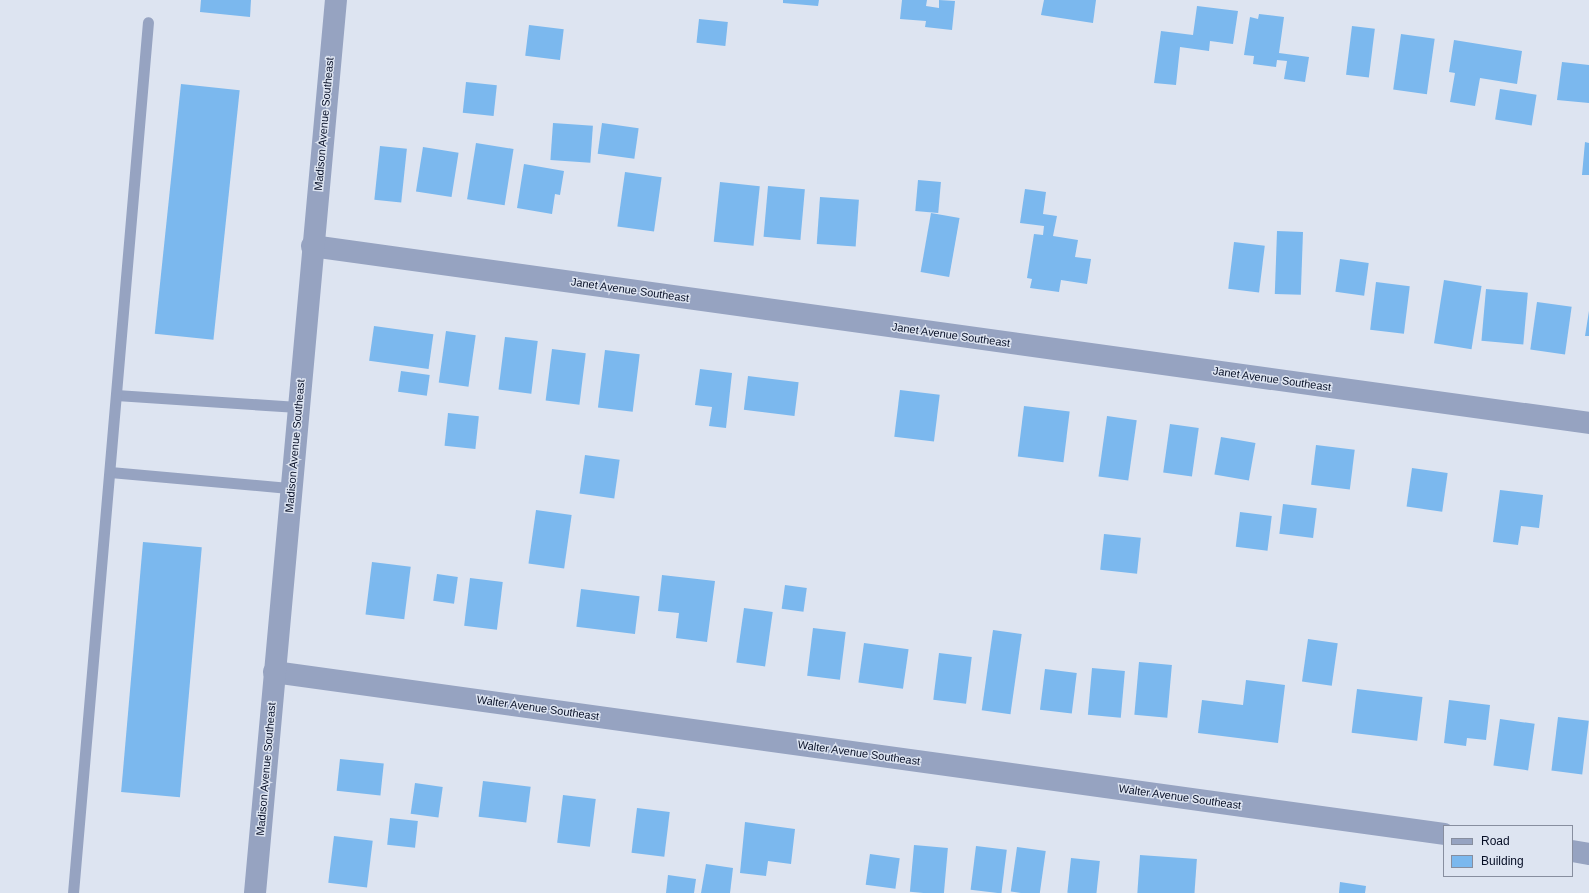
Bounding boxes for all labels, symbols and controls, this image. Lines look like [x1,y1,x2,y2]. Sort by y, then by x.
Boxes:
street label: Madison Avenue Southeast [312,57,336,191]
street label: Janet Avenue Southeast [570,275,690,305]
street label: Janet Avenue Southeast [891,320,1011,350]
street label: Janet Avenue Southeast [1212,364,1332,394]
street label: Madison Avenue Southeast [283,379,307,513]
street label: Walter Avenue Southeast [476,693,600,723]
street label: Madison Avenue Southeast [254,702,278,836]
street label: Walter Avenue Southeast [797,738,921,768]
street label: Walter Avenue Southeast [1118,782,1242,812]
legend [1443,825,1573,877]
text: Road [1481,834,1510,848]
text: Building [1481,854,1524,868]

